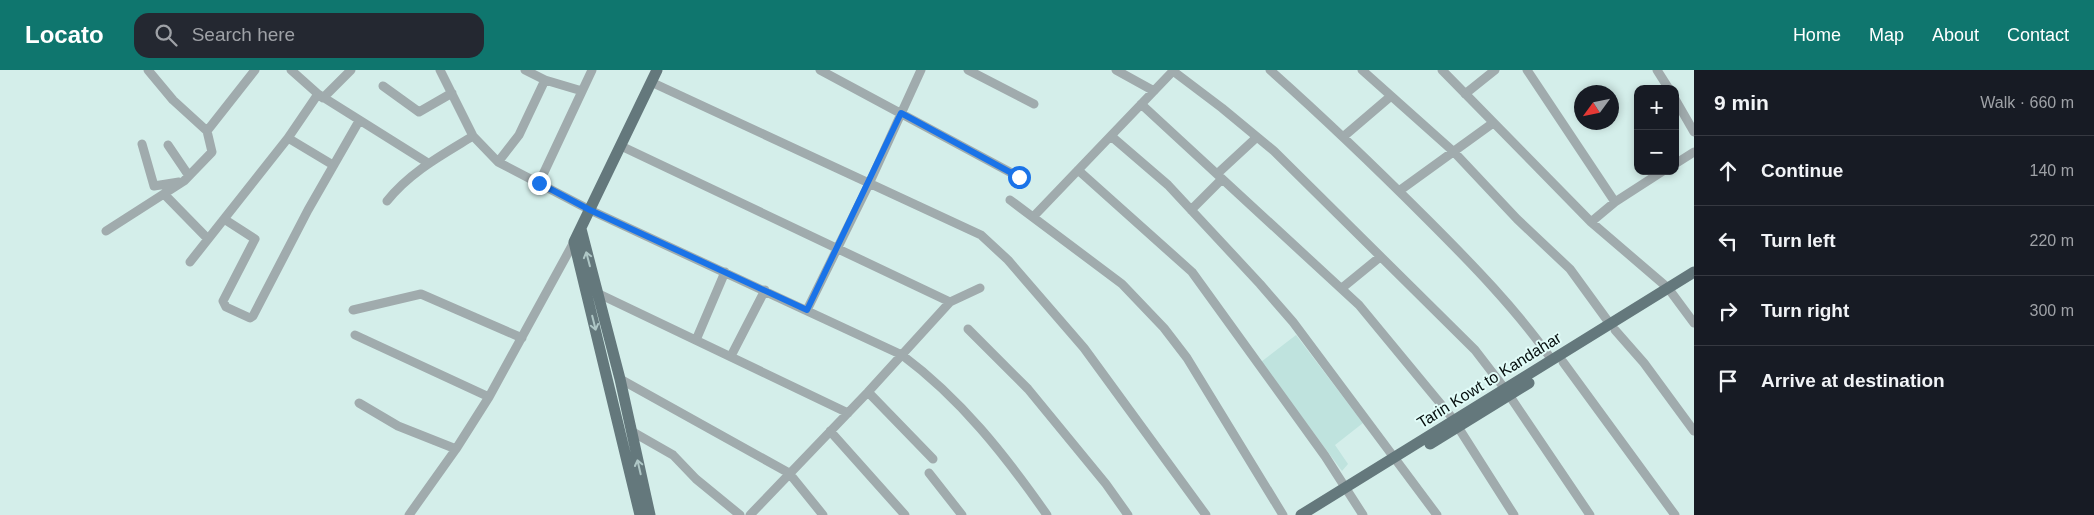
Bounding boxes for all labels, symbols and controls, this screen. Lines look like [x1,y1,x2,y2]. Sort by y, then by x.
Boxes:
search box [134,13,484,58]
text: Locato [25,21,104,48]
icon: search [152,21,180,49]
text: Search here [192,24,295,45]
text: Home [1793,25,1841,45]
text: Map [1869,25,1904,45]
text: About [1932,25,1979,45]
text: Contact [2007,25,2069,45]
north arrow [1574,85,1619,130]
map controls [1634,85,1679,175]
button: + [1634,85,1679,130]
text: 9 min [1714,91,1769,114]
text: Walk · 660 m [1980,94,2074,111]
button: − [1634,130,1679,175]
icon: ahead [1714,157,1742,185]
text: Continue [1761,160,1843,181]
text: 140 m [2030,162,2074,179]
route start [1008,166,1031,189]
route end [528,172,551,195]
icon: left [1714,227,1742,255]
text: Turn left [1761,230,1836,251]
text: 220 m [2030,232,2074,249]
one-way arrow [583,251,593,267]
icon: right [1714,297,1742,325]
text: Turn right [1761,300,1849,321]
text: 300 m [2030,302,2074,319]
one-way arrow [590,315,599,331]
street label: Tarin Kowt to Kandahar [1414,328,1565,431]
icon: arrive [1714,367,1742,395]
text: Arrive at destination [1761,370,1945,391]
one-way arrow [634,460,644,476]

